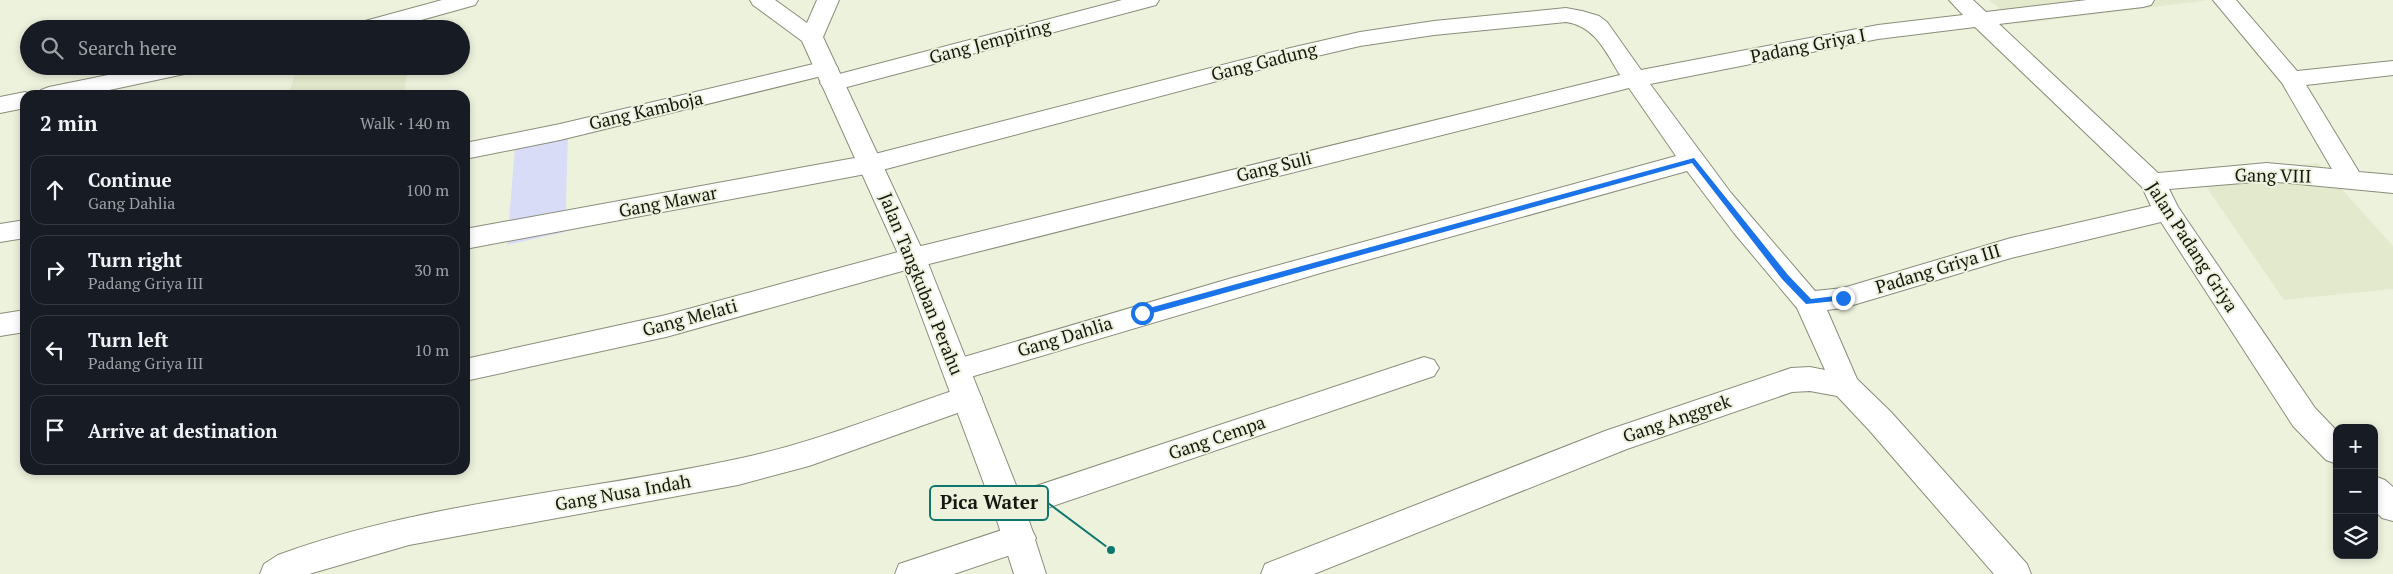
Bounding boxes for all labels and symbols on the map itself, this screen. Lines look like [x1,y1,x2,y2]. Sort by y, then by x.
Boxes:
street label: Gang Jempiring [926,13,1054,69]
street label: Padang Griya I [1748,22,1868,68]
street label: Gang Gadung [1208,36,1320,86]
street label: Gang Kamboja [586,85,705,135]
street label: Gang Suli [1234,145,1314,187]
street label: Gang VIII [2234,162,2312,188]
street label: Jalan Padang Griya [2142,177,2244,316]
street label: Gang Mawar [617,180,719,222]
street label: Jalan Tangkuban Perahu [874,189,969,378]
street label: Padang Griya III [1872,238,2003,298]
route end [1832,287,1855,310]
street label: Gang Melati [640,293,740,341]
route start [1131,302,1154,325]
street label: Gang Dahlia [1014,310,1115,362]
street label: Gang Anggrek [1619,388,1735,448]
street label: Gang Cempa [1165,409,1268,465]
street label: Gang Nusa Indah [553,468,693,516]
callout: Pica Water [930,486,1048,520]
text: Pica Water [940,489,1039,514]

